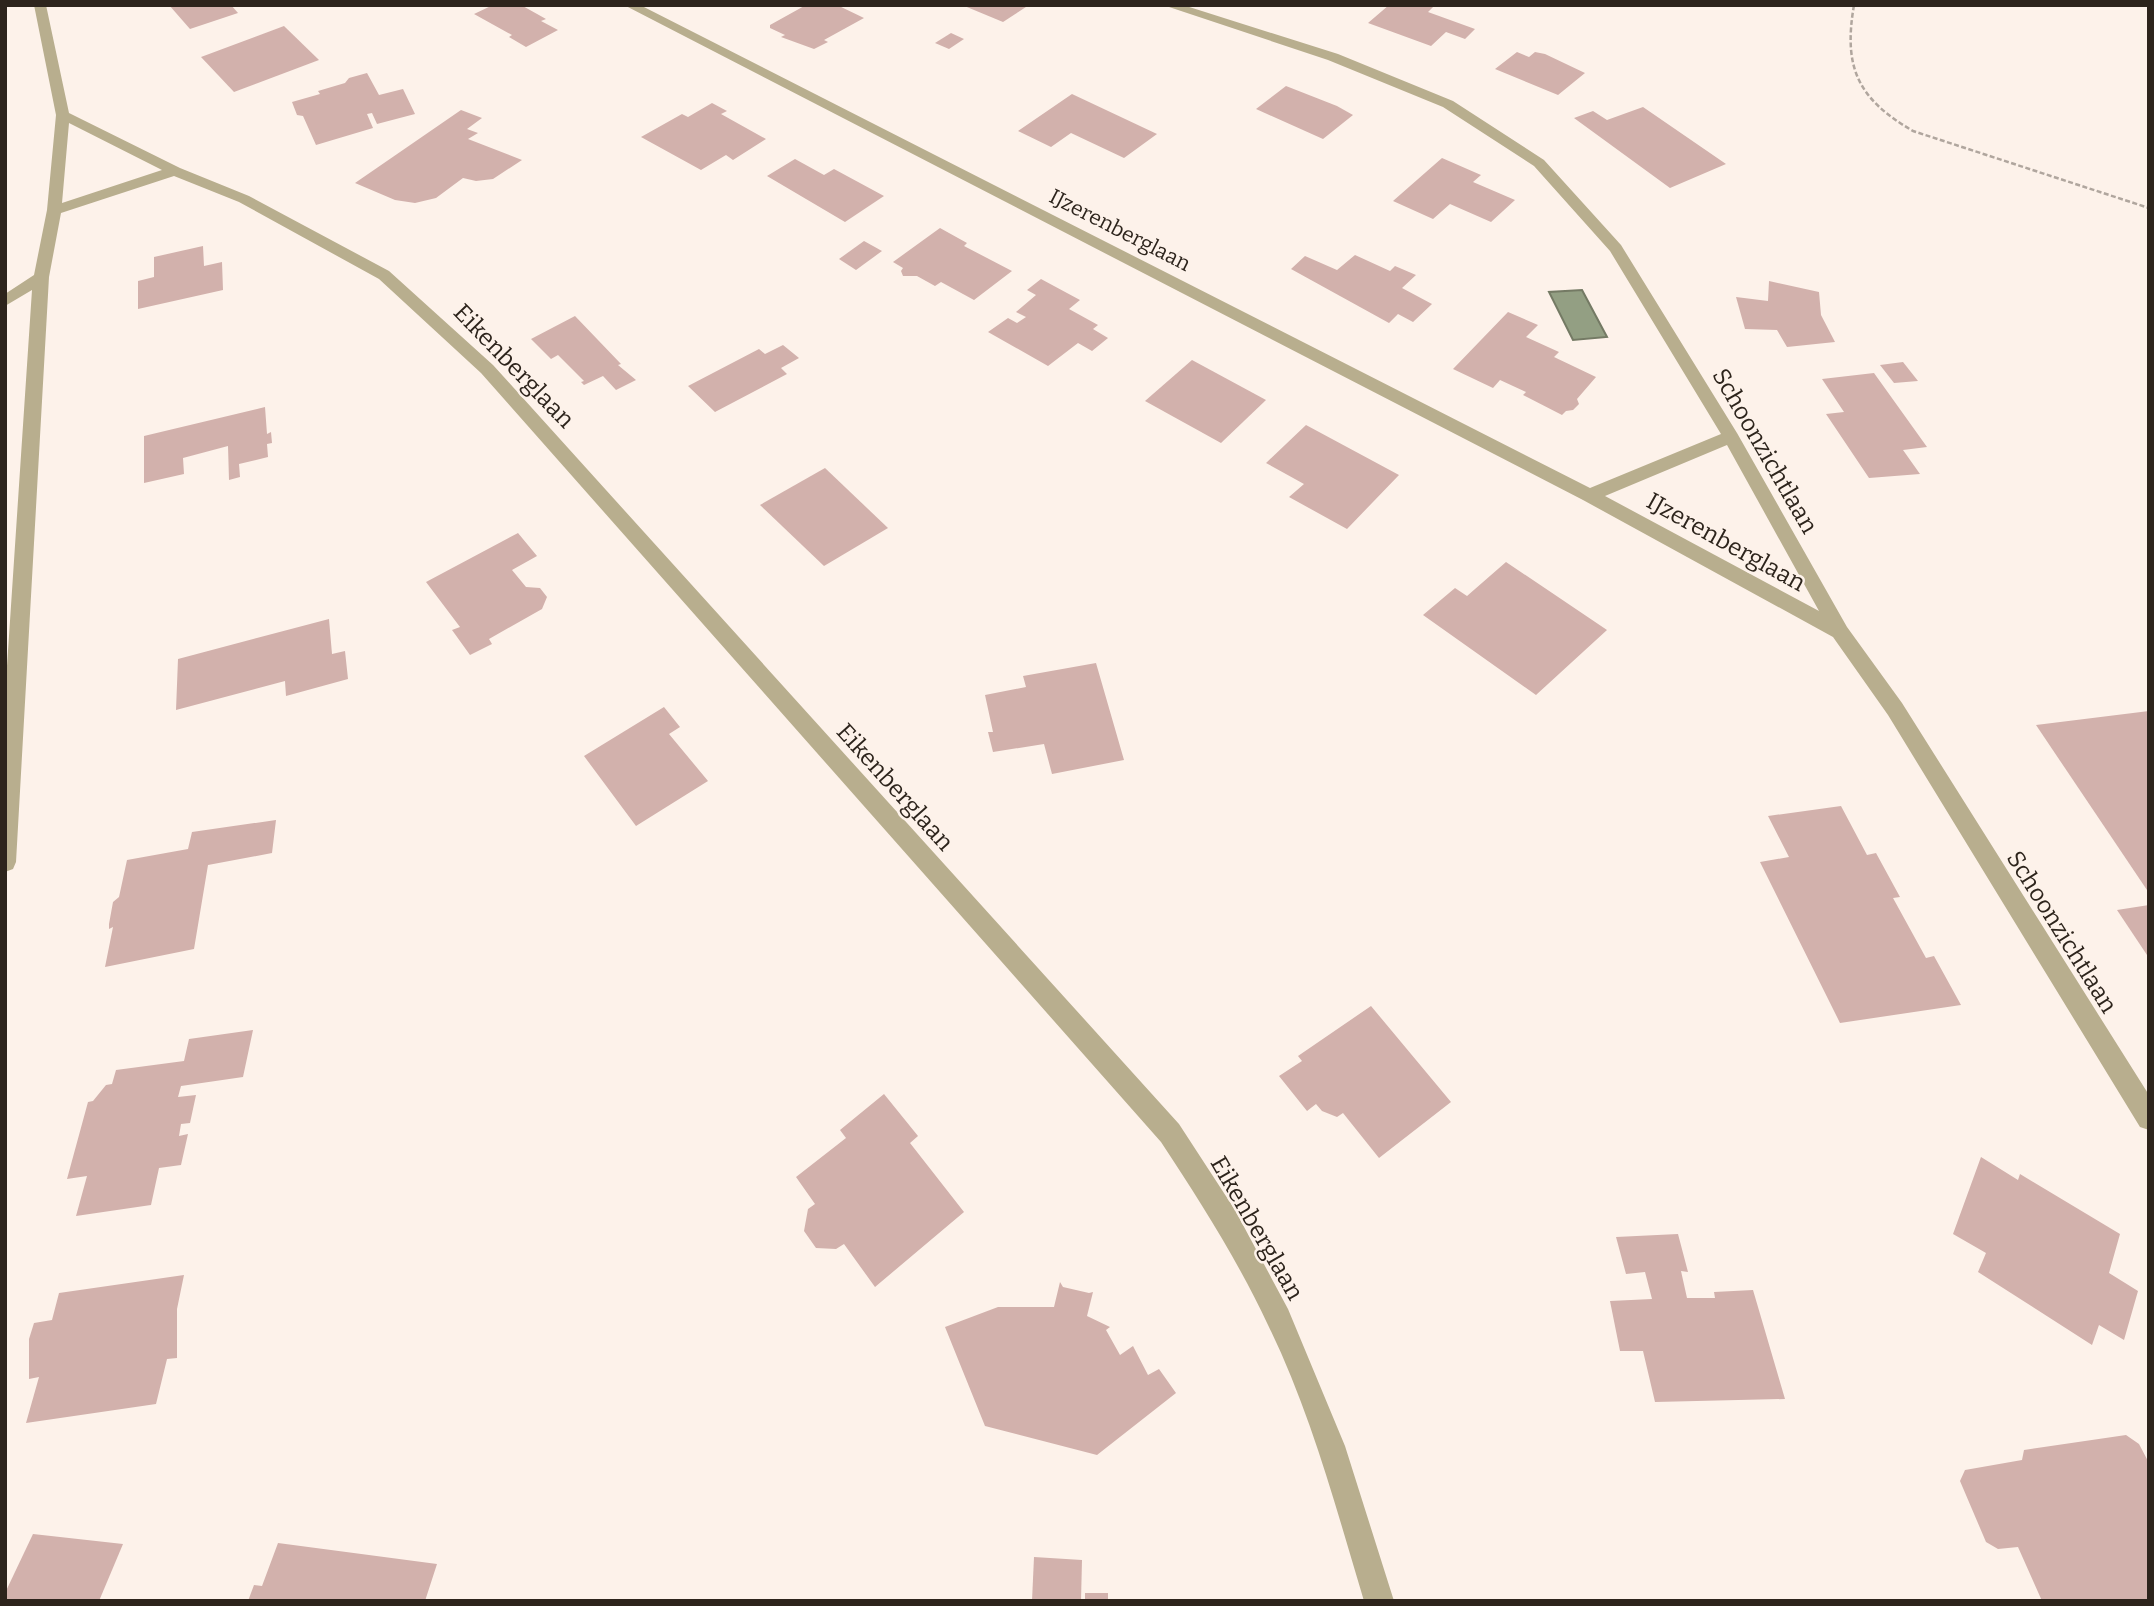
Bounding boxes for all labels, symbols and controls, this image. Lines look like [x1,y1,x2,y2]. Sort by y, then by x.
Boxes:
street label: IJzerenberglaan [1045,183,1195,277]
street label: Eikenberglaan [448,298,580,434]
street label: Schoonzichtlaan [1706,364,1824,538]
street label: IJzerenberglaan [1642,487,1810,597]
street label: Eikenberglaan [831,718,959,856]
street label: Schoonzichtlaan [2001,846,2123,1018]
street label: Eikenberglaan [1205,1151,1309,1305]

